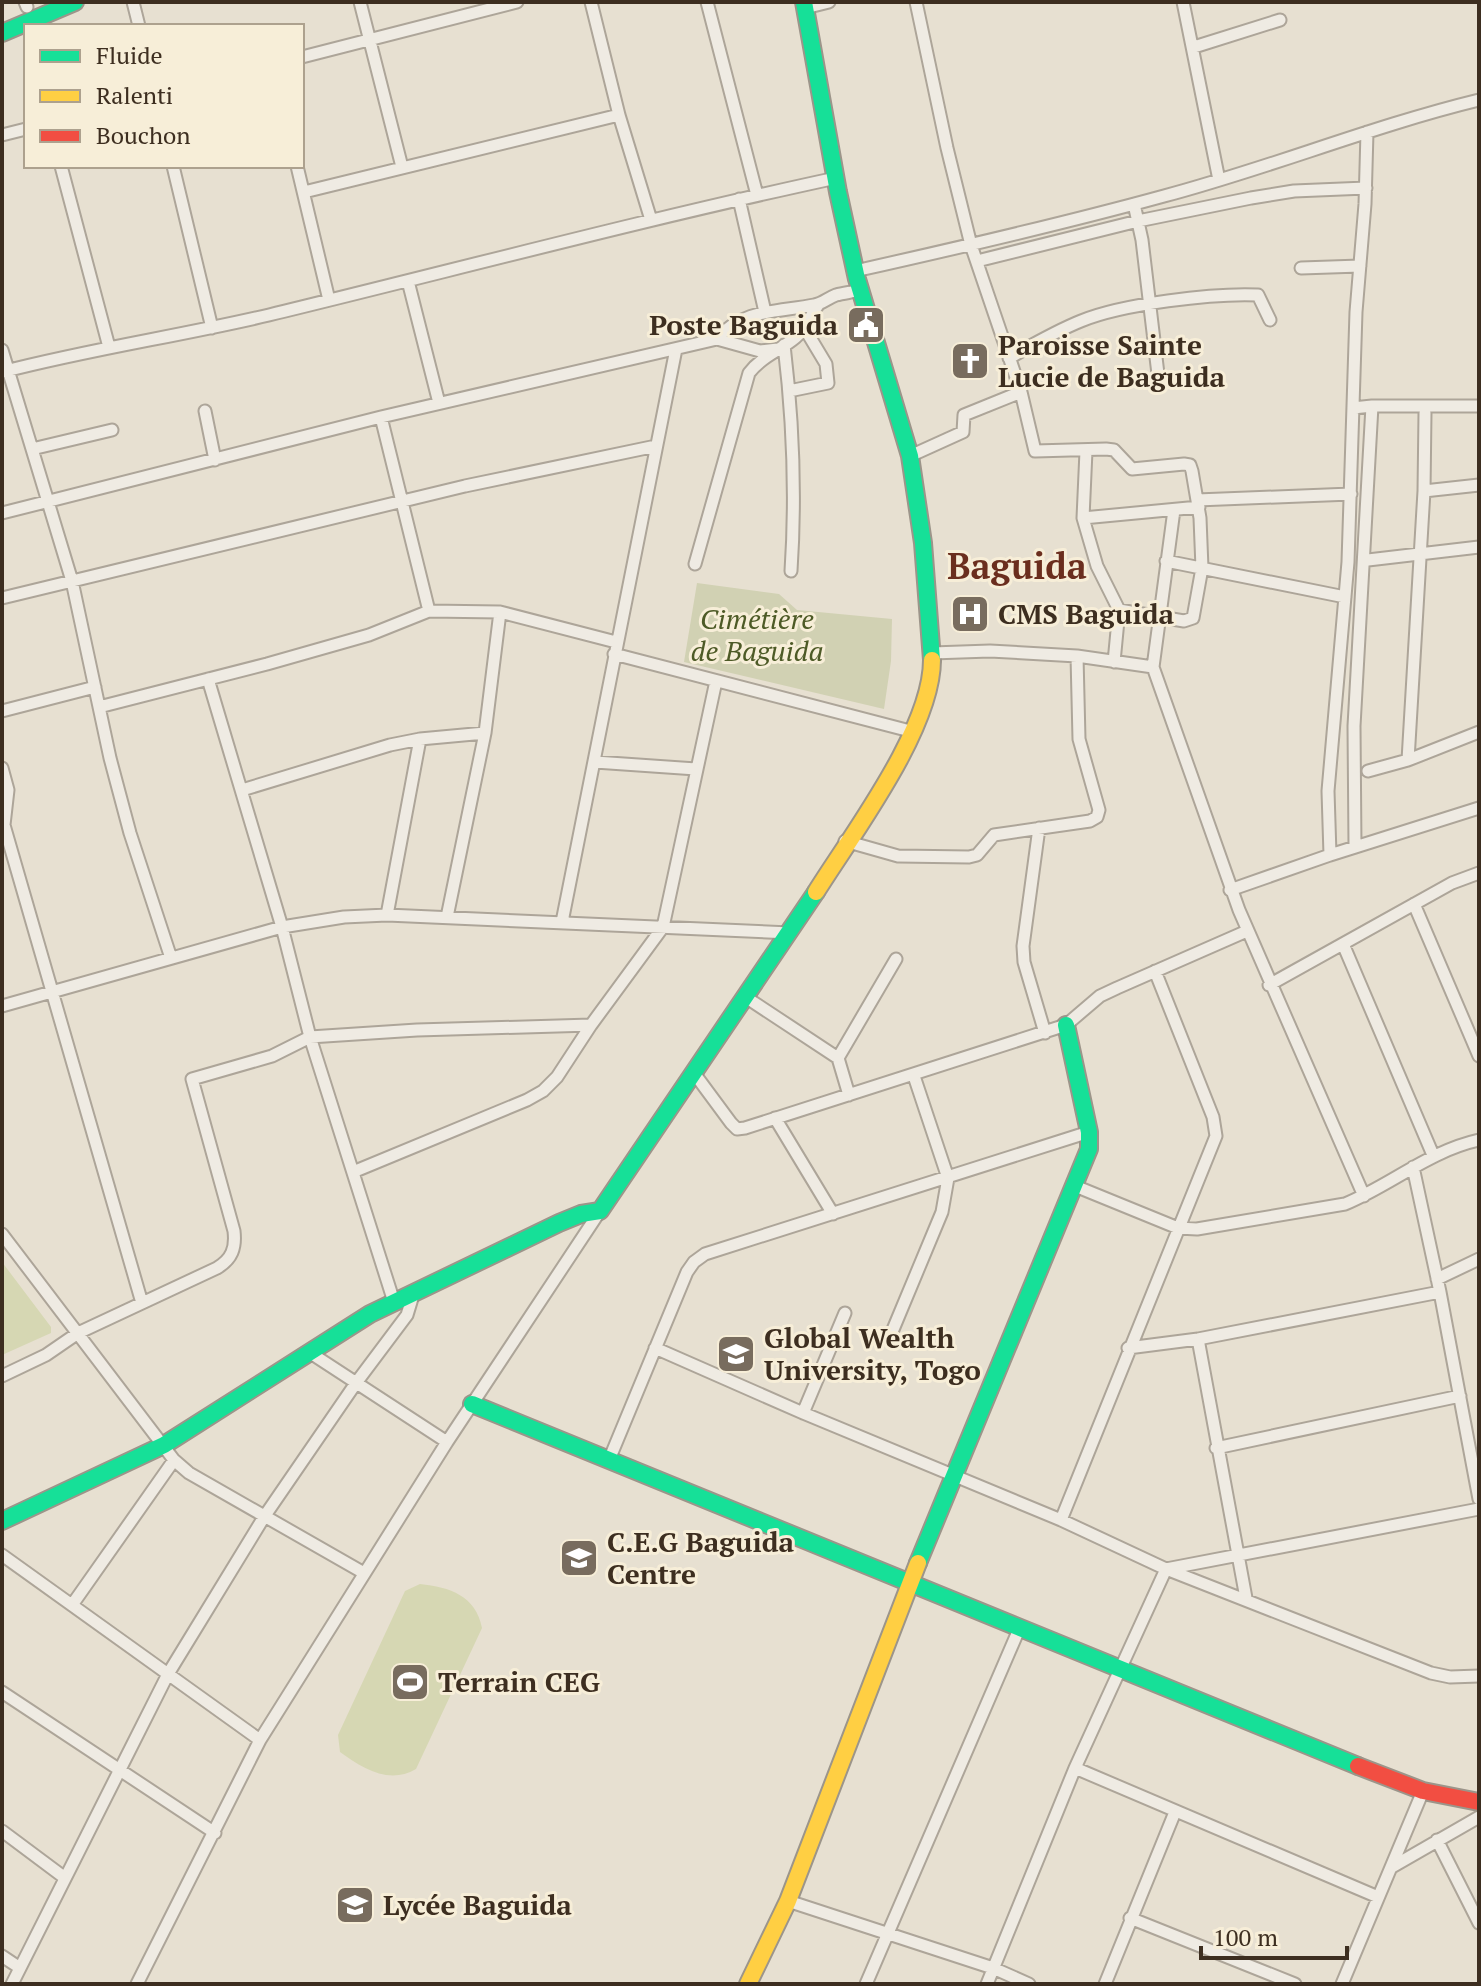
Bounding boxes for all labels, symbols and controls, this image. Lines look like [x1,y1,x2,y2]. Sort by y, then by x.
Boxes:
legend [24,24,304,168]
text: Fluide [96,39,163,71]
text: Ralenti [96,79,173,111]
text: Bouchon [96,119,191,151]
public building icon: Poste Baguida [845,304,887,346]
place label: Poste Baguida [649,306,838,343]
place label: Paroisse Sainte Lucie de Baguida [998,326,1226,395]
church icon: Paroisse Sainte Lucie de Baguida [949,340,991,382]
district label: Baguida [947,542,1087,589]
hospital icon: CMS Baguida [949,593,991,635]
place label: CMS Baguida [998,595,1175,632]
park label: Cimétière de Baguida [690,600,824,669]
place label: Global Wealth University, Togo [764,1319,981,1388]
school or university icon: Global Wealth University, Togo [715,1333,757,1375]
place label: C.E.G Baguida Centre [607,1523,795,1592]
school or university icon: C.E.G Baguida Centre [558,1537,600,1579]
sports icon: Terrain CEG [389,1661,431,1703]
place label: Terrain CEG [438,1663,600,1700]
school or university icon: Lycée Baguida [334,1884,376,1926]
place label: Lycée Baguida [383,1886,572,1923]
scale bar [1201,1910,1347,1960]
text: 100 m [1213,1921,1278,1953]

